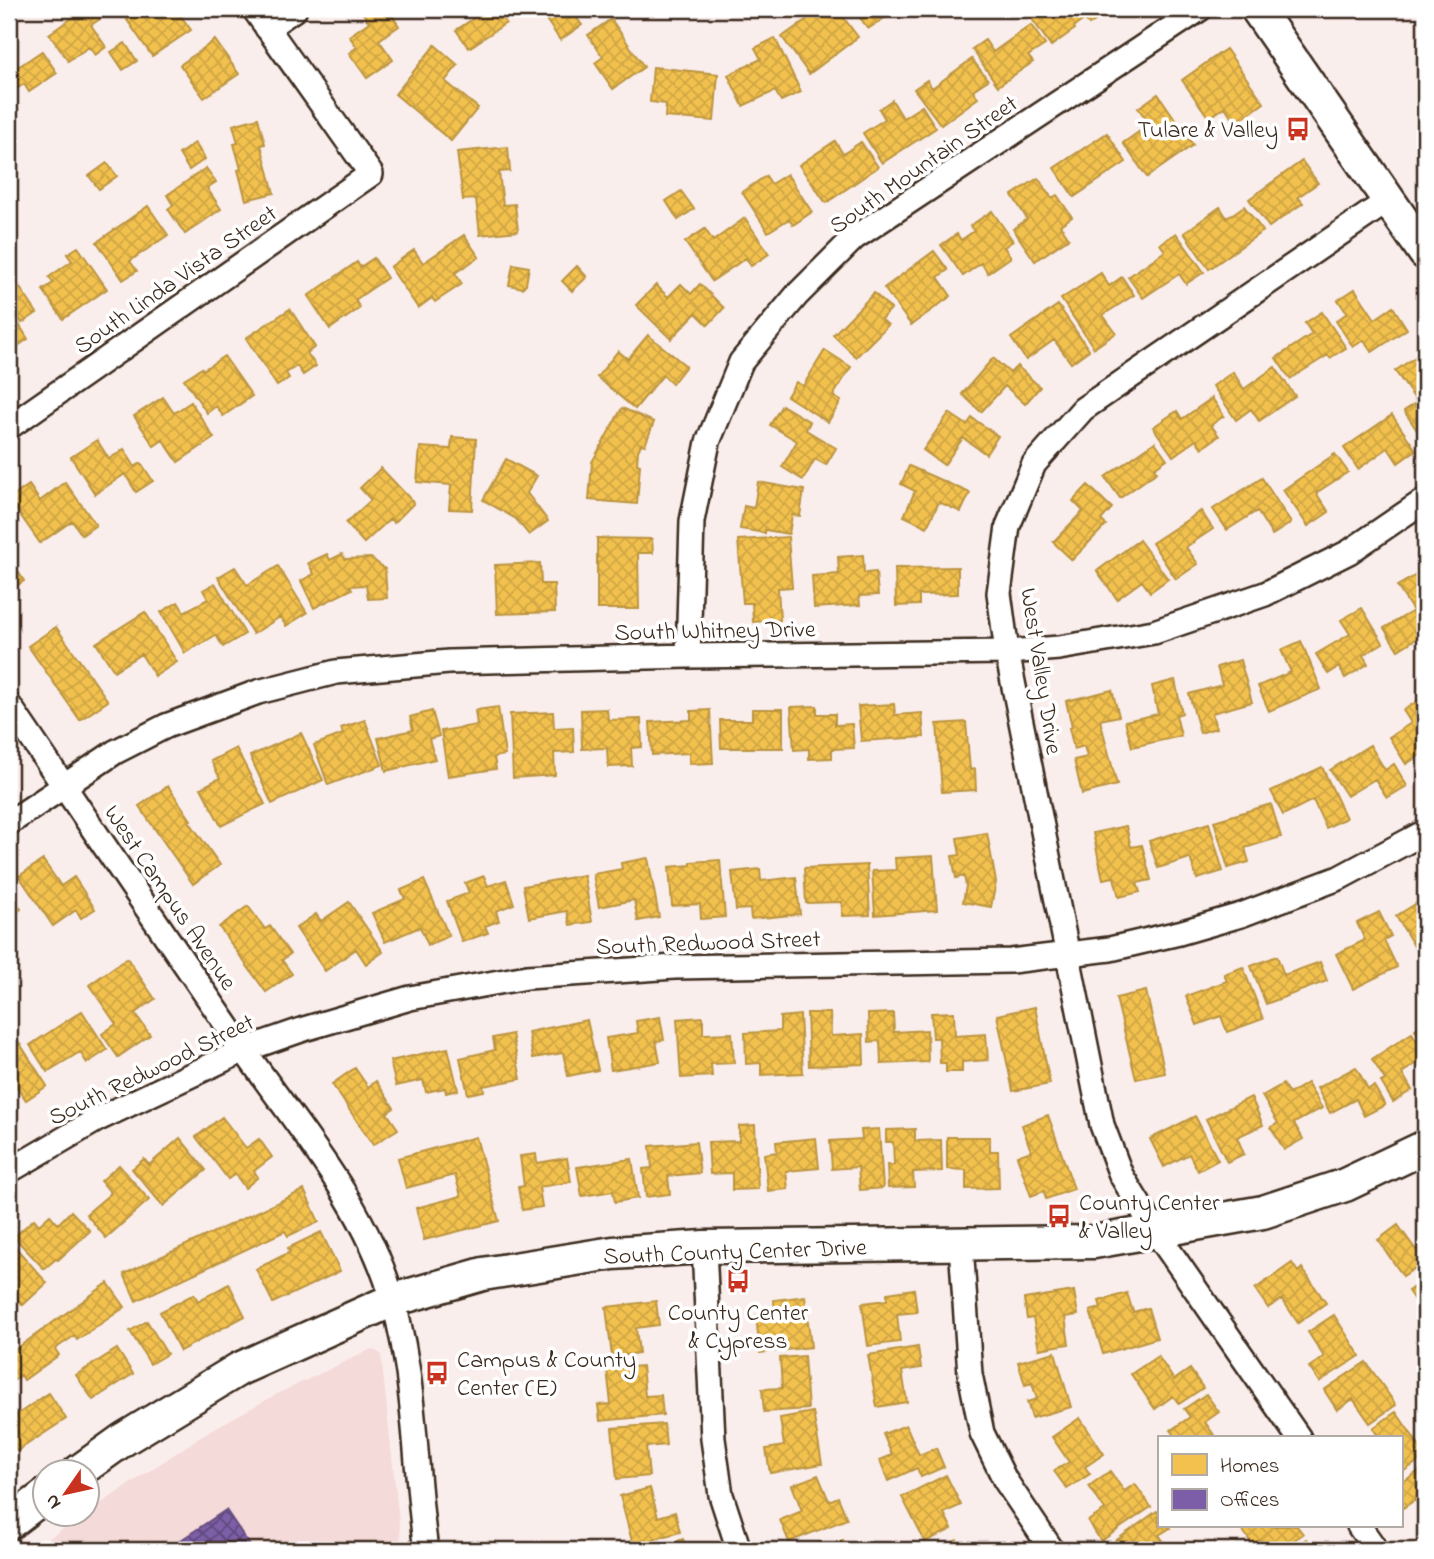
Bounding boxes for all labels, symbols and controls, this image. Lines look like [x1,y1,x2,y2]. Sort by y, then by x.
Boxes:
street label: South Mountain Street [823,88,1026,244]
place label: Tulare & Valley [1137,114,1278,150]
bus stop icon: Tulare & Valley [1284,115,1312,143]
street label: South Linda Vista Street [68,198,285,365]
street label: West Valley Drive [1008,586,1070,758]
street label: South Whitney Drive [614,613,816,653]
street label: West Campus Avenue [94,799,244,998]
street label: South Redwood Street [595,923,821,966]
street label: South Redwood Street [43,1006,261,1136]
place label: County Center & Valley [1079,1187,1220,1251]
bus stop icon: County Center & Valley [1045,1202,1073,1230]
street label: South County Center Drive [603,1231,868,1277]
bus stop icon: County Center & Cypress [724,1267,752,1295]
place label: County Center & Cypress [668,1297,809,1361]
place label: Campus & County Center (E) [457,1344,636,1407]
bus stop icon: Campus & County Center (E) [423,1359,451,1387]
legend [1158,1436,1402,1528]
text: Homes [1220,1452,1280,1482]
north arrow [32,1458,102,1528]
text: Offices [1220,1486,1279,1516]
text: N [39,1488,69,1514]

